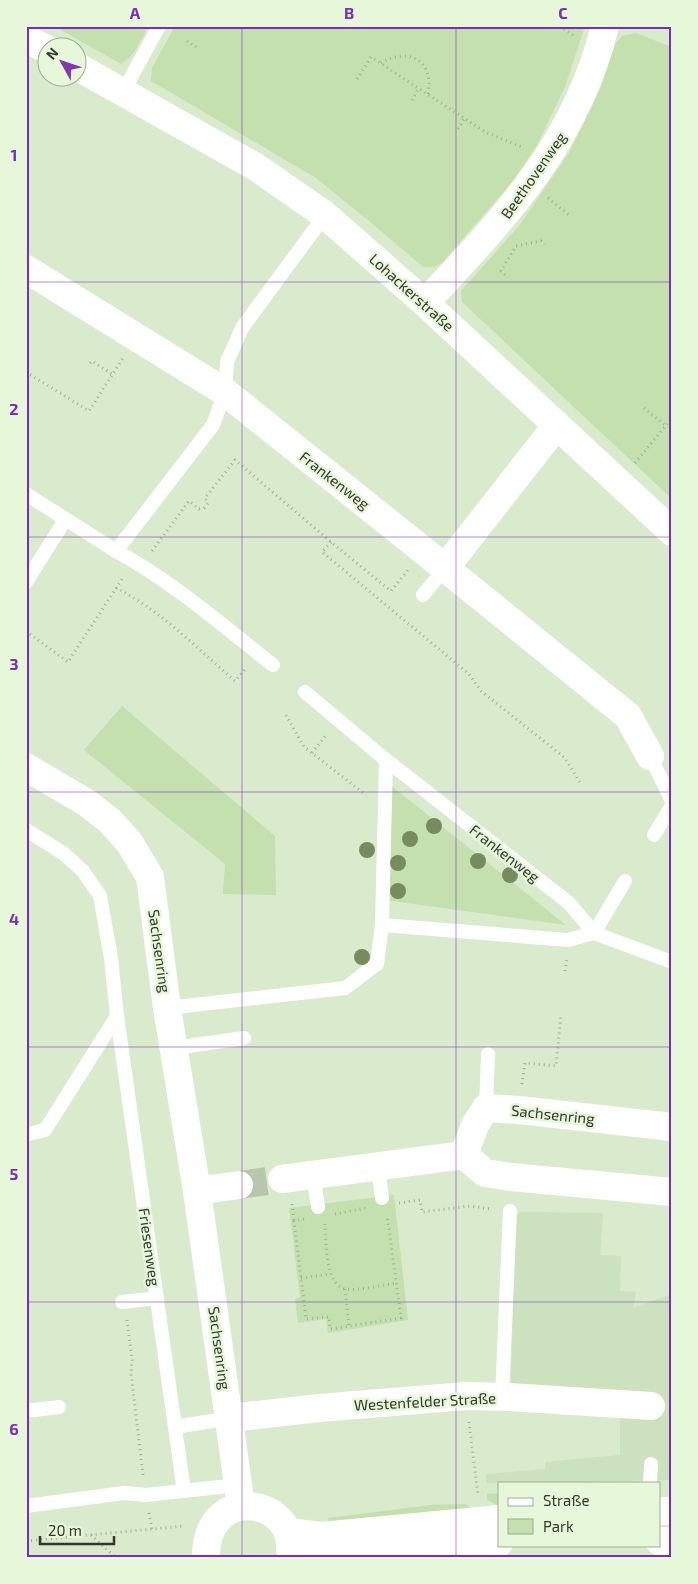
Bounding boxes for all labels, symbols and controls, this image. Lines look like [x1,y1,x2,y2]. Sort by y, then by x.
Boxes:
text: A [130,3,141,22]
text: B [344,3,354,22]
text: C [558,3,568,22]
north arrow [38,38,88,88]
text: N [42,44,61,63]
street label: Beethovenweg [496,128,570,222]
text: 1 [11,145,17,164]
street label: Lohackerstraße [366,249,458,335]
text: 2 [9,399,19,418]
street label: Frankenweg [296,447,374,513]
text: 3 [9,654,19,673]
street label: Frankenweg [466,820,544,886]
street label: Sachsenring [145,908,175,994]
text: 4 [9,909,19,928]
street label: Sachsenring [510,1101,596,1127]
text: 5 [10,1164,19,1183]
street label: Friesenweg [136,1207,164,1288]
street label: Sachsenring [205,1305,235,1391]
street label: Westenfelder Straße [353,1388,497,1414]
text: 6 [9,1419,19,1438]
legend [498,1482,660,1546]
text: Straße [543,1491,589,1509]
scale bar [40,1514,114,1546]
text: Park [543,1517,574,1535]
text: 20 m [48,1521,82,1539]

